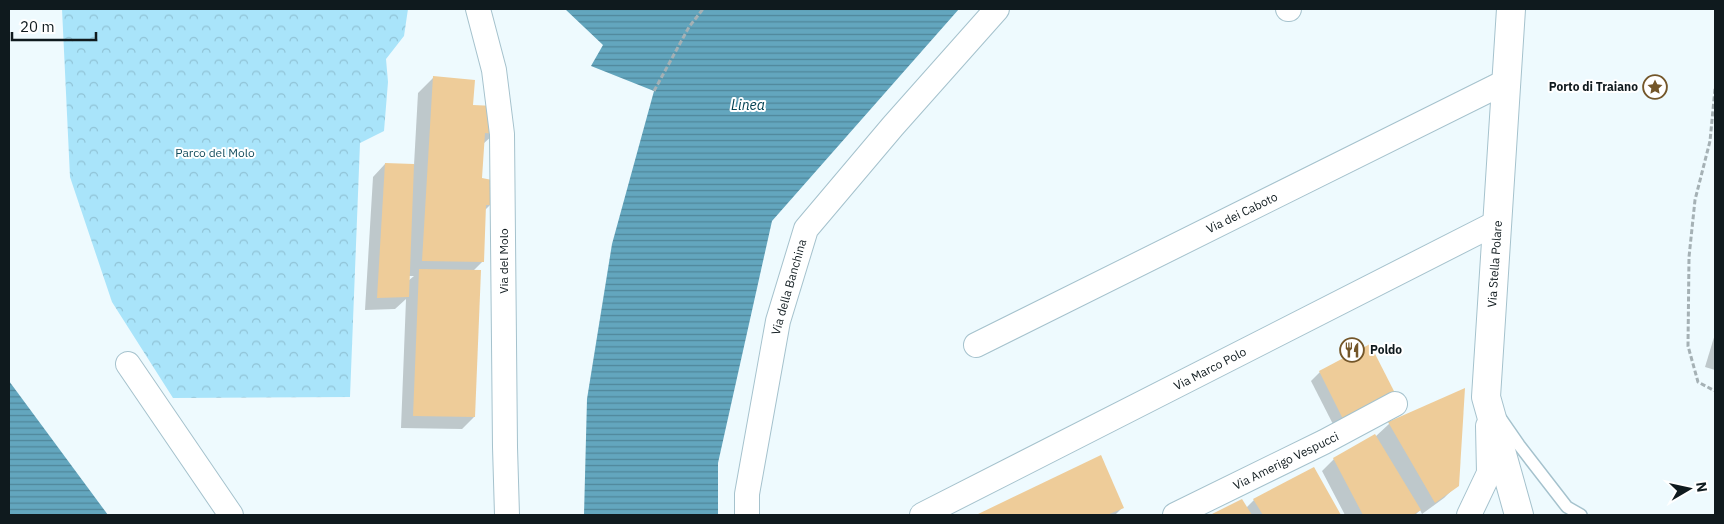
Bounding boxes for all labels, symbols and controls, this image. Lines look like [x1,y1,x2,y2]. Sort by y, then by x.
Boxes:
scale bar [12,10,96,42]
text: 20 m [20,17,55,36]
place icon: Porto di Traiano [1642,74,1668,100]
place label: Porto di Traiano [1549,79,1638,94]
water label: Linea [731,96,765,114]
park label: Parco del Molo [175,145,255,160]
street label: Via dei Caboto [1204,189,1280,236]
street label: Via Stella Polare [1484,219,1505,308]
street label: Via del Molo [496,228,511,294]
street label: Via della Banchina [768,237,810,336]
restaurant icon: Poldo [1339,337,1365,363]
place label: Poldo [1370,342,1402,357]
street label: Via Marco Polo [1171,344,1249,393]
street label: Via Amerigo Vespucci [1231,428,1341,493]
north arrow [1664,464,1714,514]
text: N [1692,481,1712,493]

